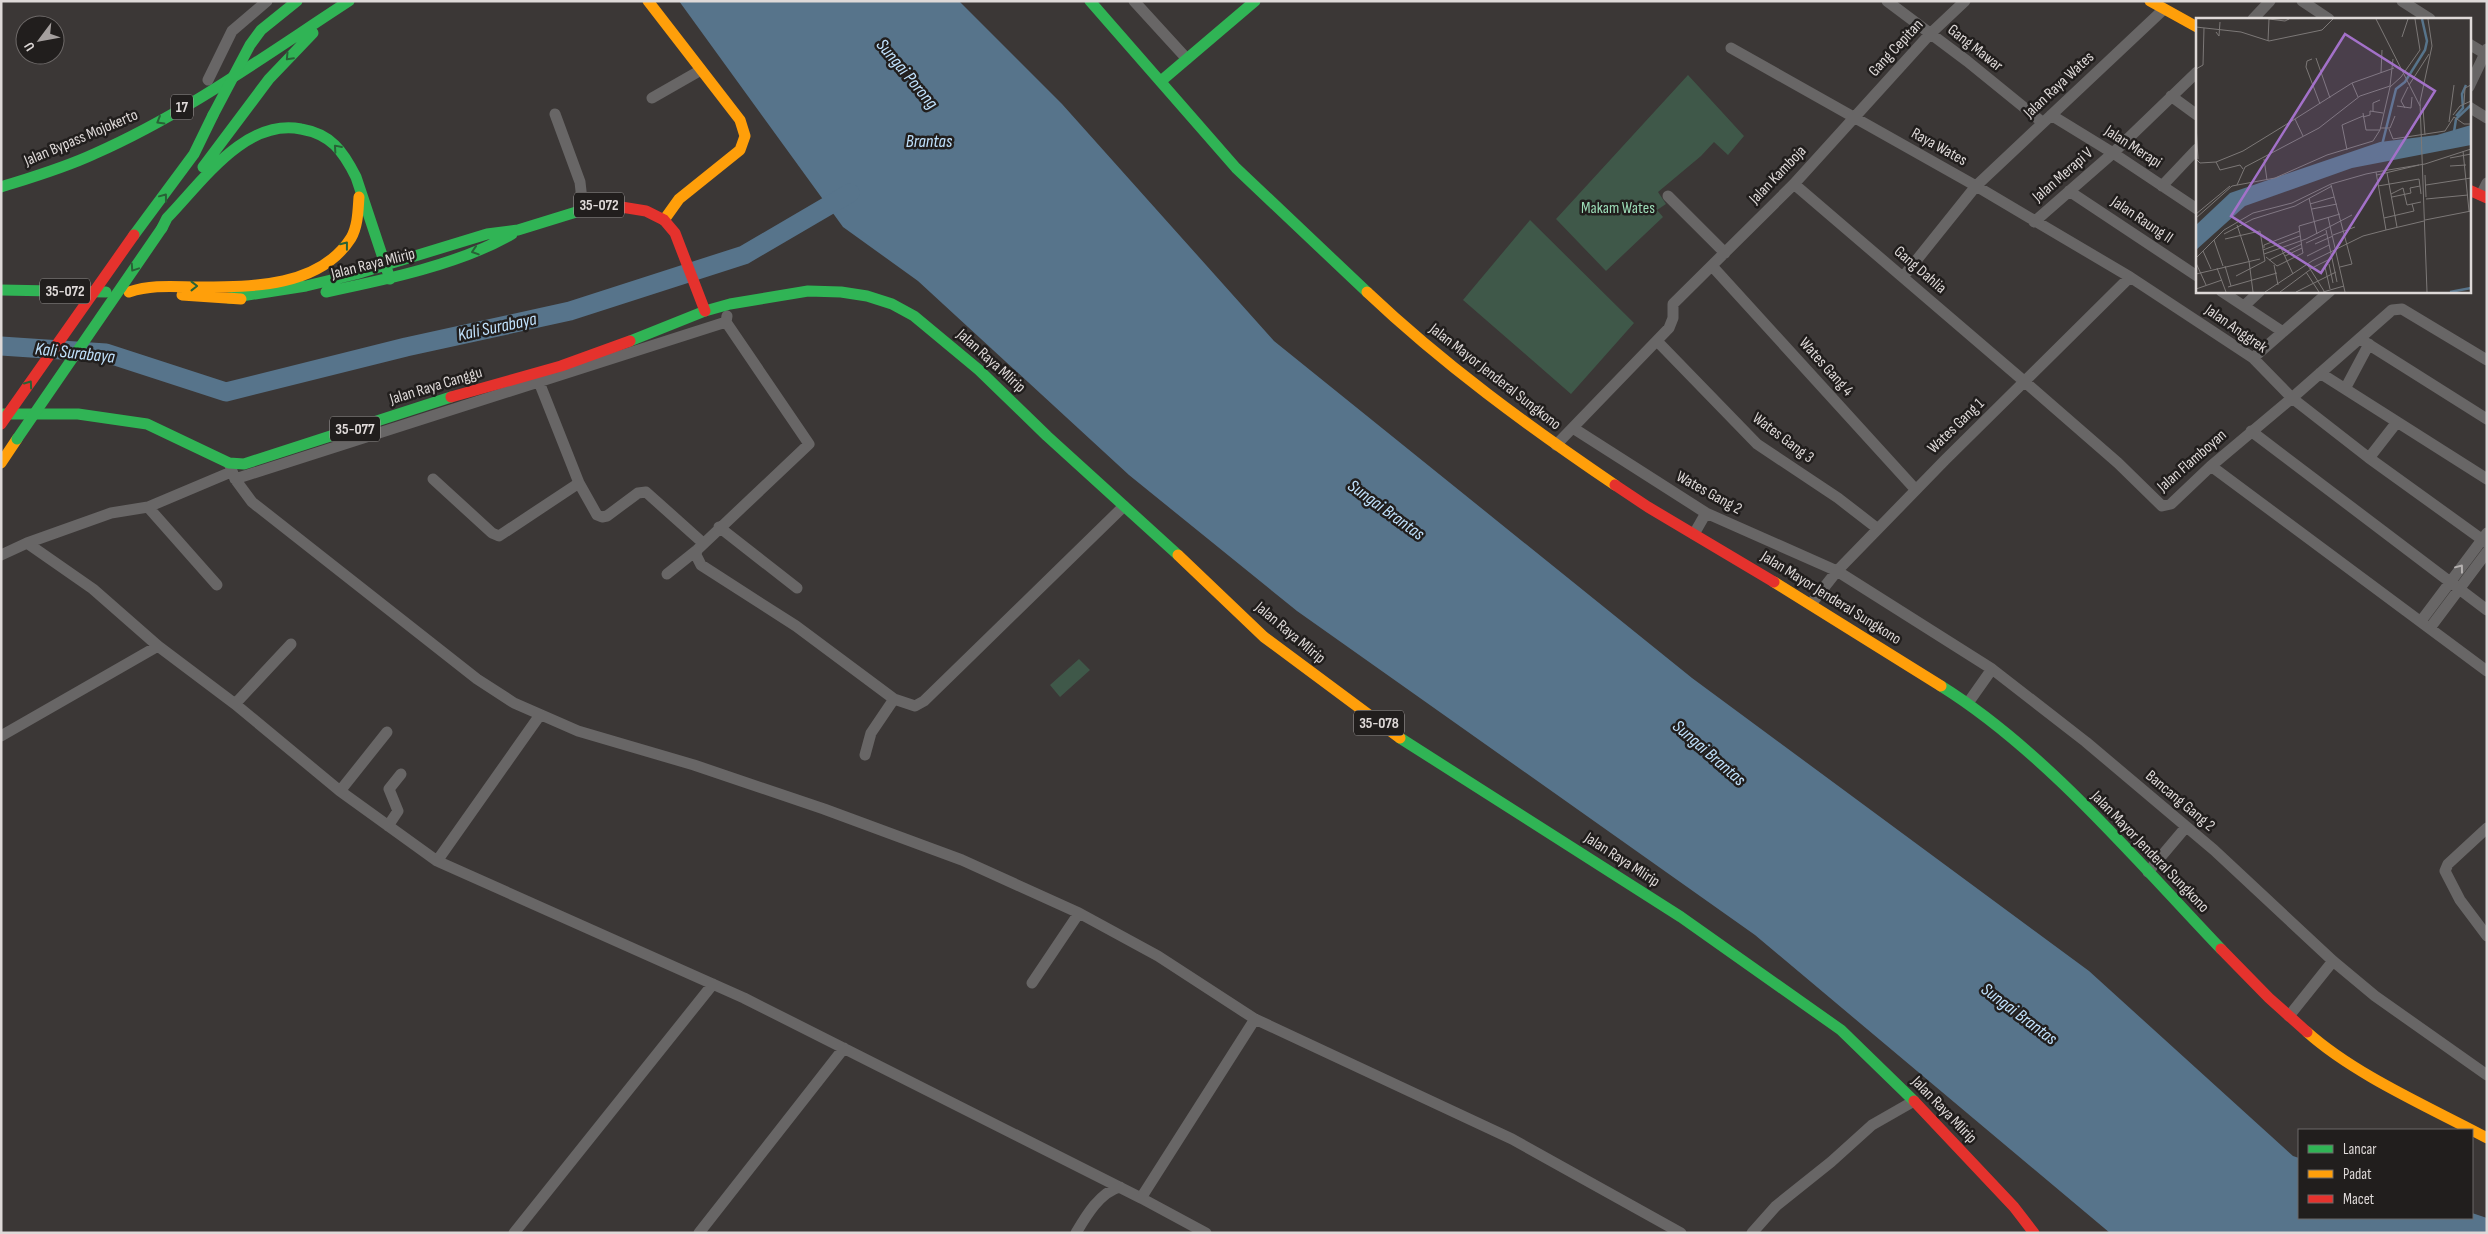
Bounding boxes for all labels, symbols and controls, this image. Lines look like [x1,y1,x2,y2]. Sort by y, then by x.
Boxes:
north arrow [15,15,65,65]
street label: Gang Cepitan [1865,15,1927,81]
inset map [2196,18,2470,292]
street label: Gang Mawar [1944,21,2007,76]
water label: Sungai Porong [872,35,943,114]
text: U [20,39,39,54]
street label: Jalan Raya Wates [2019,48,2098,123]
one-way arrow [286,52,295,61]
road number: 17 [171,94,193,120]
street label: Jalan Bypass Mojokerto [20,105,141,171]
one-way arrow [157,114,166,124]
street label: Jalan Merapi [2100,121,2165,172]
street label: Raya Wates [1908,124,1970,170]
water label: Brantas [906,131,953,152]
street label: Jalan Kamboja [1745,142,1810,209]
street label: Jalan Merapi V [2028,143,2098,207]
one-way arrow [334,144,343,153]
road number: 35-072 [574,192,624,218]
street label: Jalan Raung II [2107,192,2176,248]
one-way arrow [158,193,167,202]
park label: Makam Wates [1581,199,1655,218]
one-way arrow [340,242,348,251]
street label: Gang Dahlia [1890,242,1950,298]
street label: Jalan Raya Mlirip [328,244,417,284]
one-way arrow [471,246,479,256]
one-way arrow [131,262,140,272]
road number: 35-072 [40,278,90,304]
one-way arrow [190,281,198,291]
street label: Jalan Anggrek [2200,300,2271,357]
water label: Kali Surabaya [456,308,539,346]
street label: Jalan Mayor Jenderal Sungkono [1425,319,1565,434]
street label: Jalan Raya Mlirip [952,325,1029,397]
street label: Wates Gang 4 [1795,334,1857,400]
water label: Kali Surabaya [34,338,117,368]
street label: Jalan Raya Canggu [386,363,485,409]
one-way arrow [23,380,32,390]
street label: Wates Gang 1 [1924,394,1988,458]
street label: Wates Gang 3 [1748,409,1818,467]
road number: 35-077 [330,416,380,442]
street label: Jalan Flamboyan [2153,426,2231,497]
street label: Wates Gang 2 [1673,467,1745,519]
water label: Sungai Brantas [1344,475,1429,545]
street label: Jalan Mayor Jenderal Sungkono [1757,547,1905,649]
one-way arrow [2455,565,2463,574]
street label: Jalan Raya Mlirip [1250,597,1329,668]
road number: 35-078 [1354,710,1404,736]
water label: Sungai Brantas [1668,716,1750,791]
street label: Bancang Gang 2 [2141,766,2219,836]
street label: Jalan Mayor Jenderal Sungkono [2086,786,2213,917]
street label: Jalan Raya Mlirip [1580,828,1663,891]
water label: Sungai Brantas [1977,979,2062,1050]
street label: Jalan Raya Mlirip [1907,1072,1981,1147]
legend [2298,1129,2473,1219]
text: Lancar [2343,1140,2377,1159]
text: Padat [2343,1165,2372,1184]
text: Macet [2343,1190,2375,1209]

